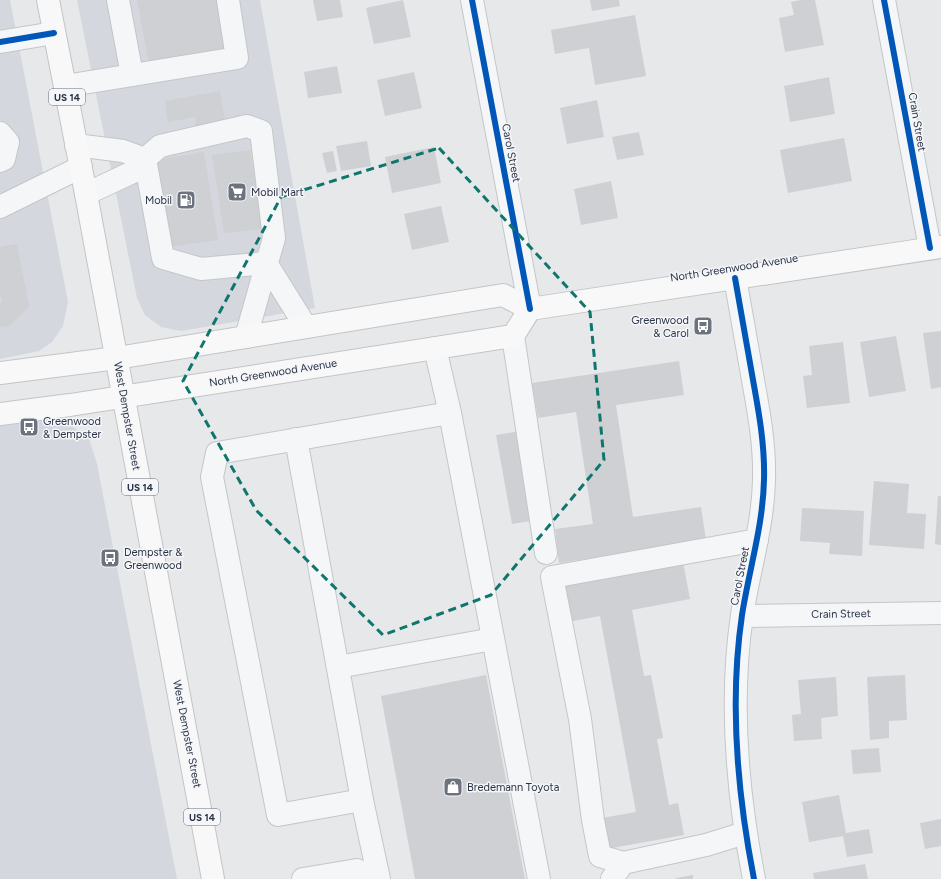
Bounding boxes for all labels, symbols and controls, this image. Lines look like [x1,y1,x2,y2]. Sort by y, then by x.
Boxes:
road number: US 14 [49,89,85,105]
street label: Crain Street [905,92,929,152]
street label: Carol Street [499,123,523,183]
supermarket icon: Mobil Mart [226,181,248,203]
place label: Mobil Mart [251,186,304,199]
fuel station icon: Mobil [175,189,197,211]
place label: Mobil [145,194,172,207]
street label: North Greenwood Avenue [669,251,799,285]
place label: Greenwood & Carol [631,314,689,340]
bus stop icon: Greenwood & Carol [692,315,714,337]
street label: North Greenwood Avenue [208,356,338,390]
street label: West Dempster Street [111,361,143,471]
place label: Greenwood & Dempster [43,415,101,441]
bus stop icon: Greenwood & Dempster [18,416,40,438]
road number: US 14 [122,479,158,495]
place label: Dempster & Greenwood [124,546,182,572]
street label: Carol Street [728,546,752,606]
bus stop icon: Dempster & Greenwood [99,547,121,569]
street label: Crain Street [811,607,871,621]
street label: West Dempster Street [170,679,204,789]
shop icon: Bredemann Toyota [442,776,464,798]
place label: Bredemann Toyota [467,781,559,794]
road number: US 14 [184,809,220,825]

